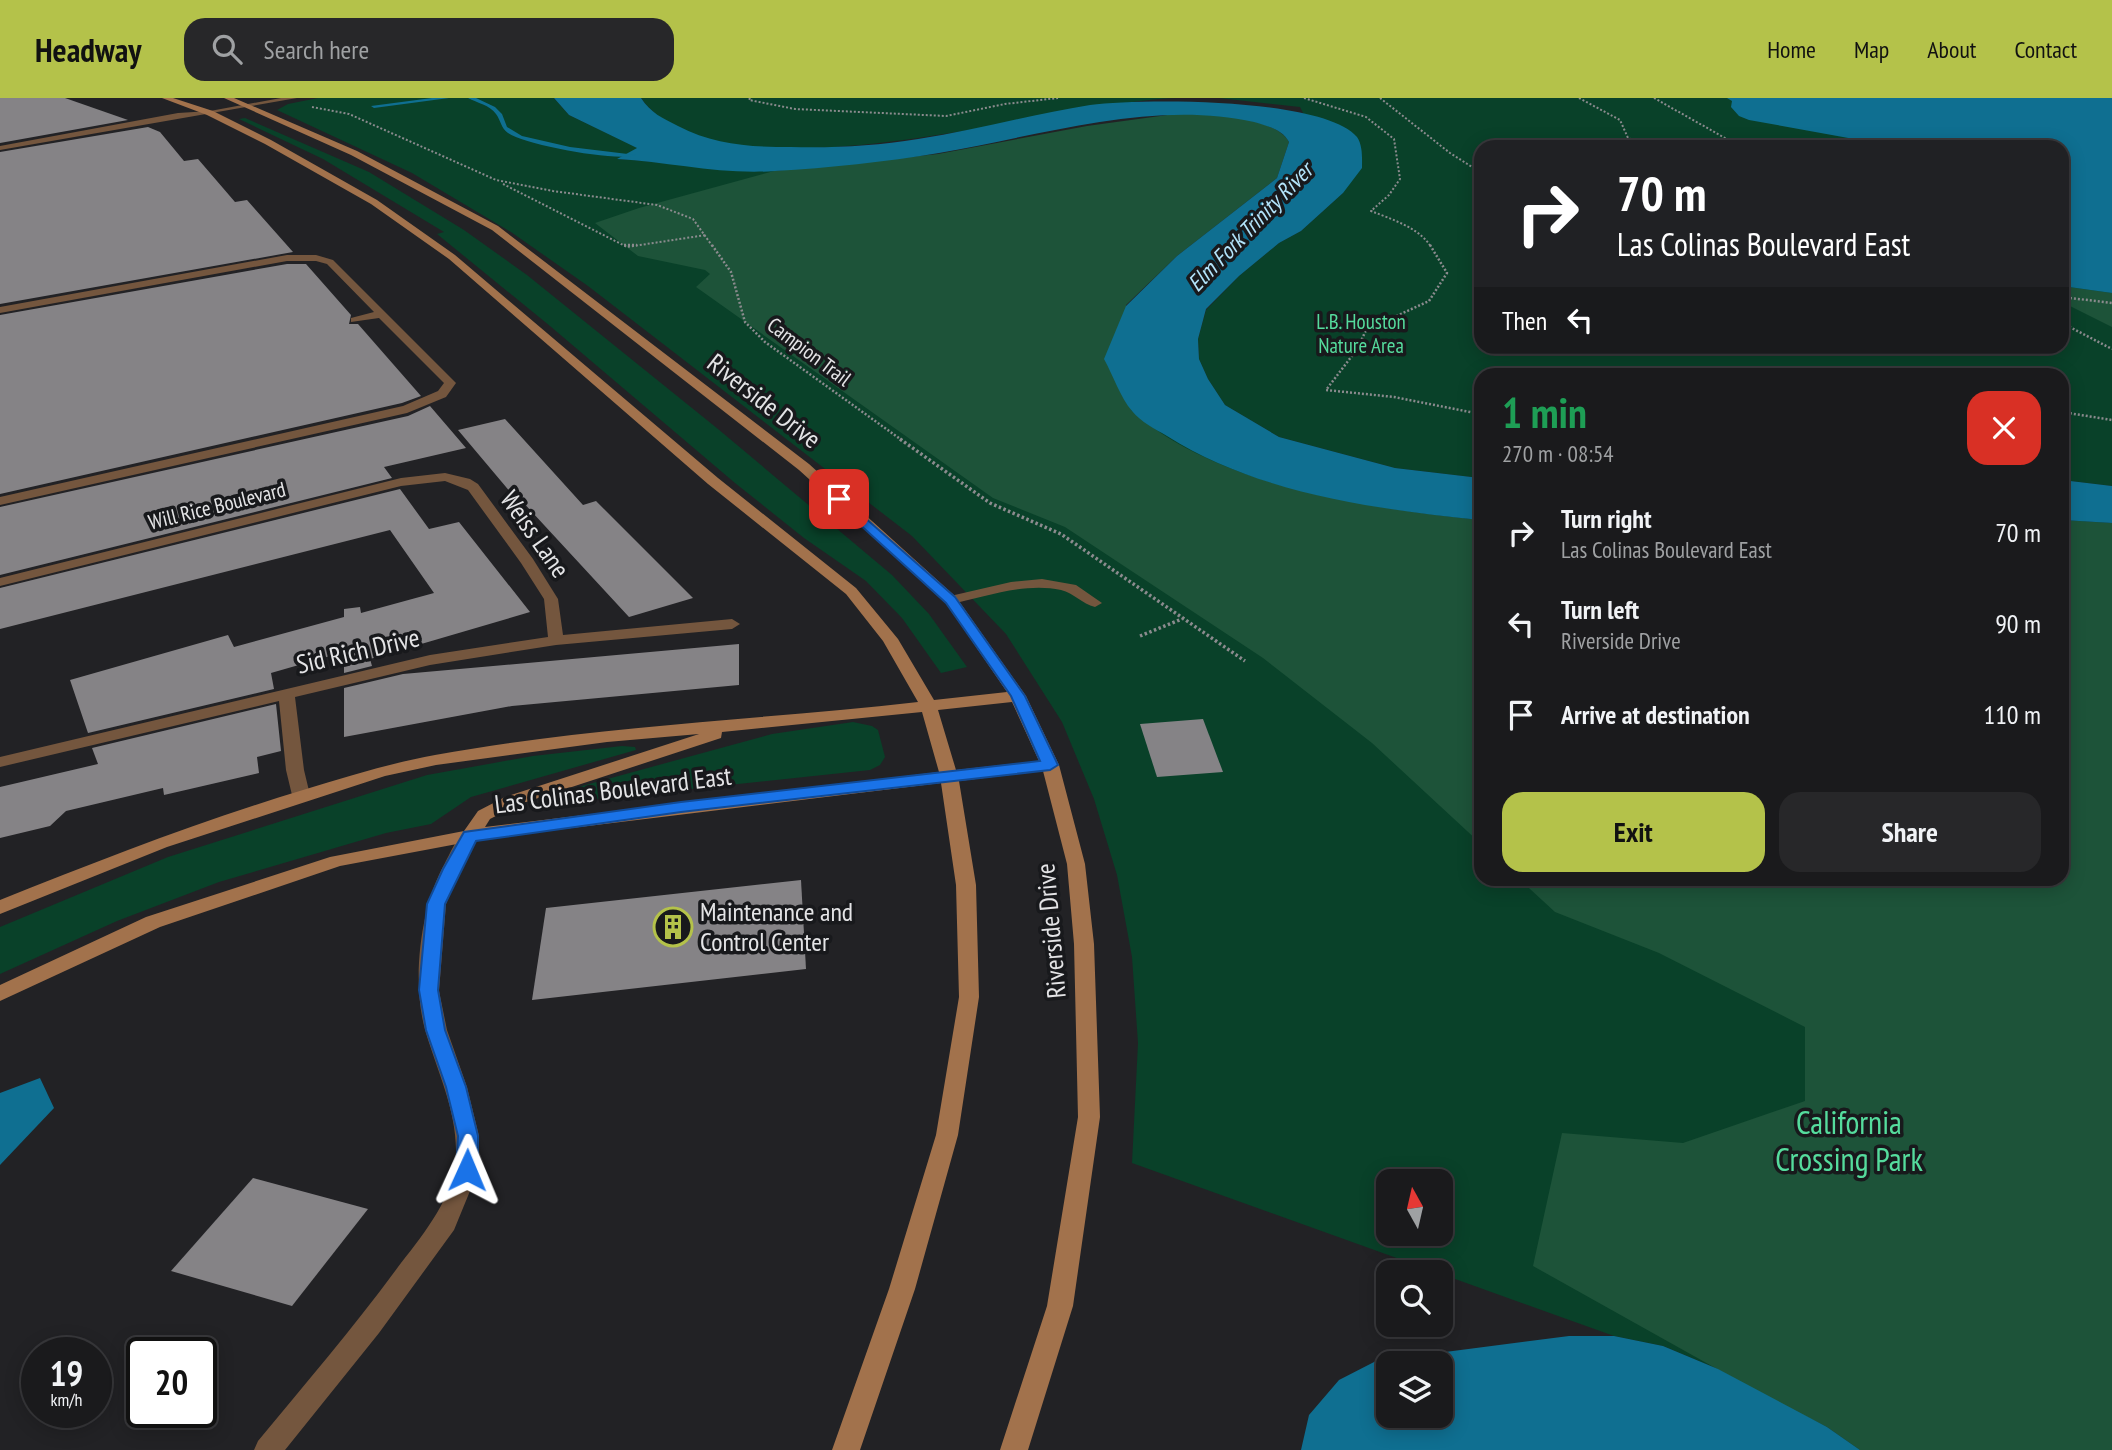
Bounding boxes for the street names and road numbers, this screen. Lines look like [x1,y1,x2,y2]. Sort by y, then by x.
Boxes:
street label: Campion Trail [762,311,857,392]
street label: Riverside Drive [701,346,828,455]
street label: Will Rice Boulevard [145,475,288,536]
street label: Weiss Lane [494,484,577,584]
street label: Sid Rich Drive [293,620,423,681]
street label: Las Colinas Boulevard East [493,759,733,820]
street label: Riverside Drive [1028,862,1073,1000]

